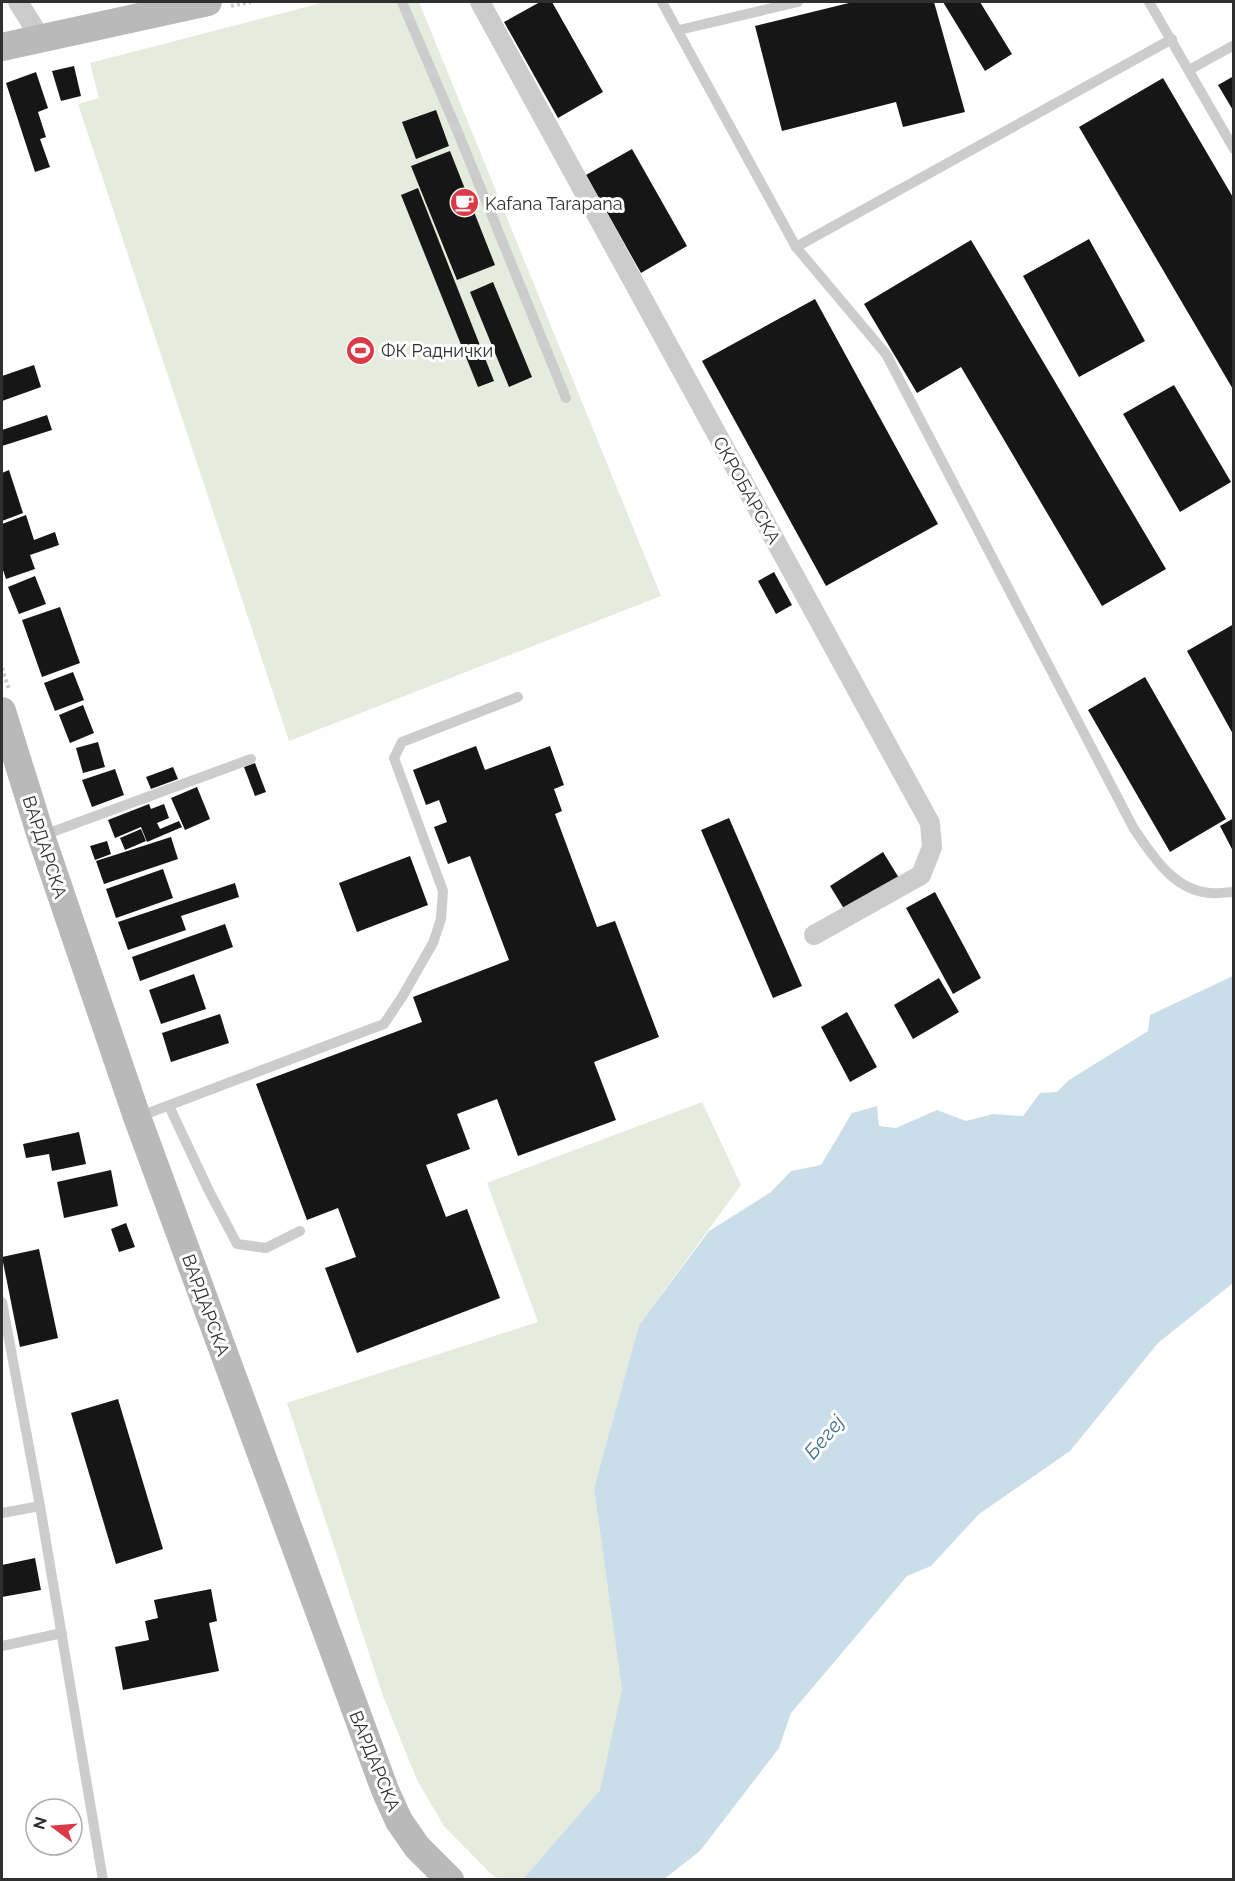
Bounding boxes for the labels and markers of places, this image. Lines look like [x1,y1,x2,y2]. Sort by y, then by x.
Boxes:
cafe icon: Kafana Tarapana [448,187,480,219]
place label: Kafana Tarapana [485,193,623,214]
sports icon: ФК Раднички [344,334,376,366]
place label: ФК Раднички [381,340,493,361]

